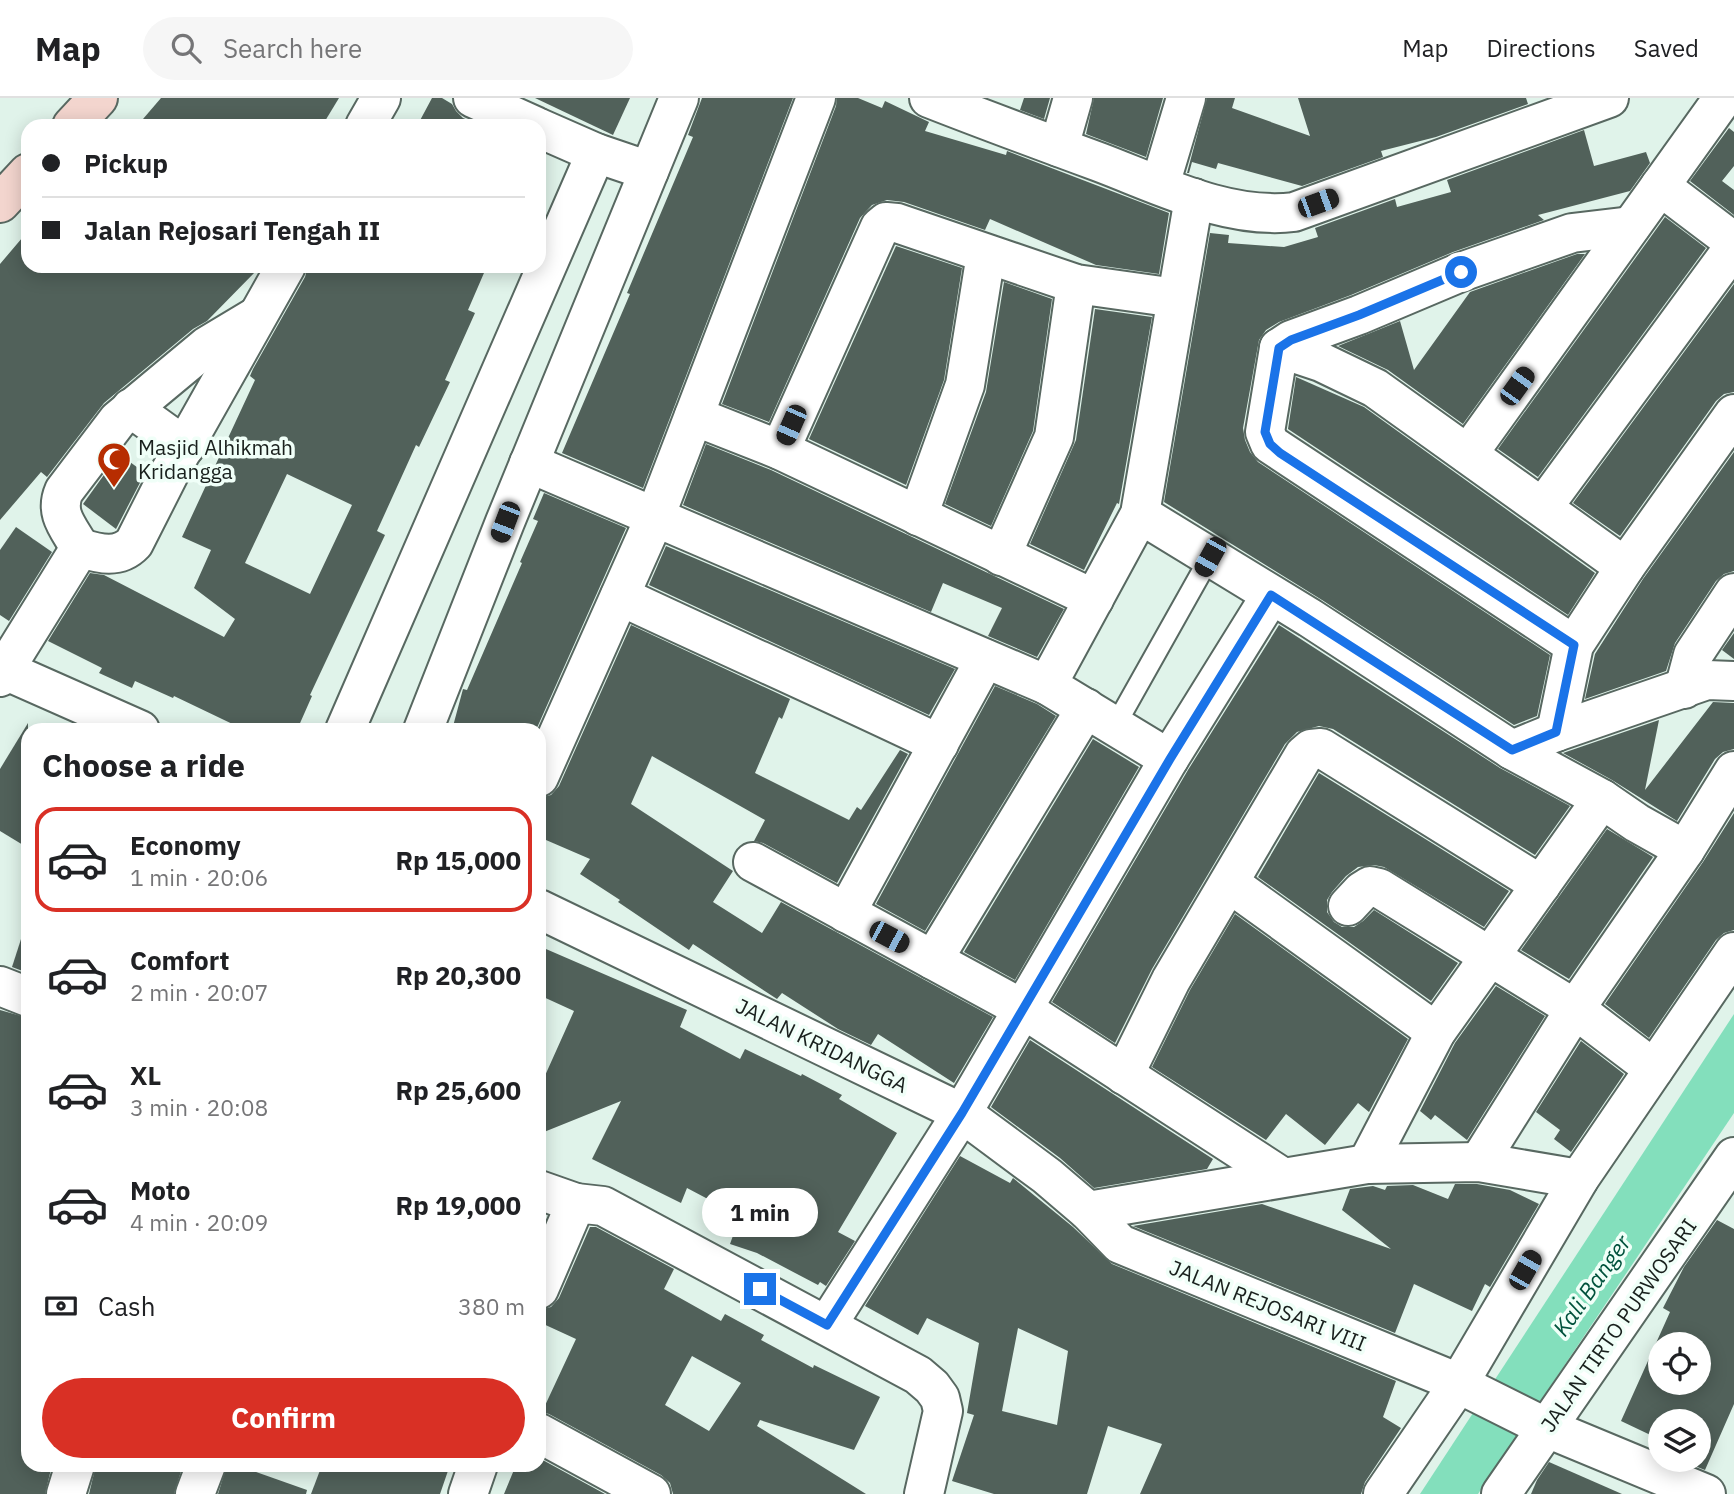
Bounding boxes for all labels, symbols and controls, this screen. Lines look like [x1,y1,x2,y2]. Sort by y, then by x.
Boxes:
search box [143,17,633,80]
text: Map [35,27,101,70]
icon: search [167,29,205,67]
text: Search here [223,31,362,65]
text: Map [1402,32,1448,64]
text: Directions [1486,32,1596,64]
text: Saved [1634,32,1699,64]
text: Pickup [84,146,168,180]
car [1295,186,1342,220]
text: Jalan Rejosari Tengah II [84,213,380,247]
route start [1445,256,1477,288]
car [1497,363,1538,409]
car [773,402,810,448]
place label: Masjid Alhikmah Kridangga [138,433,293,485]
mosque icon: Masjid Alhikmah Kridangga [95,440,133,489]
car [488,499,523,545]
car [1191,534,1230,580]
text: Choose a ride [42,744,245,786]
icon: car [46,828,109,891]
text: Economy [130,828,241,862]
text: Rp 15,000 [395,843,521,877]
text: 1 min · 20:06 [130,862,268,892]
car [866,918,913,956]
icon: car [46,943,109,1006]
text: Comfort [130,943,229,977]
text: Rp 20,300 [395,958,521,992]
text: 2 min · 20:07 [130,977,268,1007]
street label: JALAN KRIDANGGA [731,991,913,1099]
icon: car [46,1058,109,1121]
text: XL [130,1058,161,1092]
text: Rp 25,600 [395,1073,521,1107]
text: 3 min · 20:08 [130,1092,268,1122]
icon: car [46,1173,109,1236]
text: Moto [130,1173,190,1207]
text: Rp 19,000 [395,1188,521,1222]
callout: 1 min [702,1188,818,1236]
text: 1 min [730,1197,790,1227]
text: 4 min · 20:09 [130,1207,268,1237]
street label: JALAN TIRTO PURWOSARI [1534,1213,1702,1437]
water label: Kali Banger [1545,1228,1637,1341]
car [1506,1247,1545,1293]
street label: JALAN REJOSARI VIII [1166,1253,1370,1357]
route end [744,1273,776,1305]
icon: cash [42,1287,80,1325]
text: Cash [98,1289,155,1323]
text: 380 m [458,1291,525,1321]
map controls [1648,1332,1711,1472]
button: locate [1648,1332,1711,1395]
button: Confirm [42,1378,525,1458]
button: layers [1648,1409,1711,1472]

